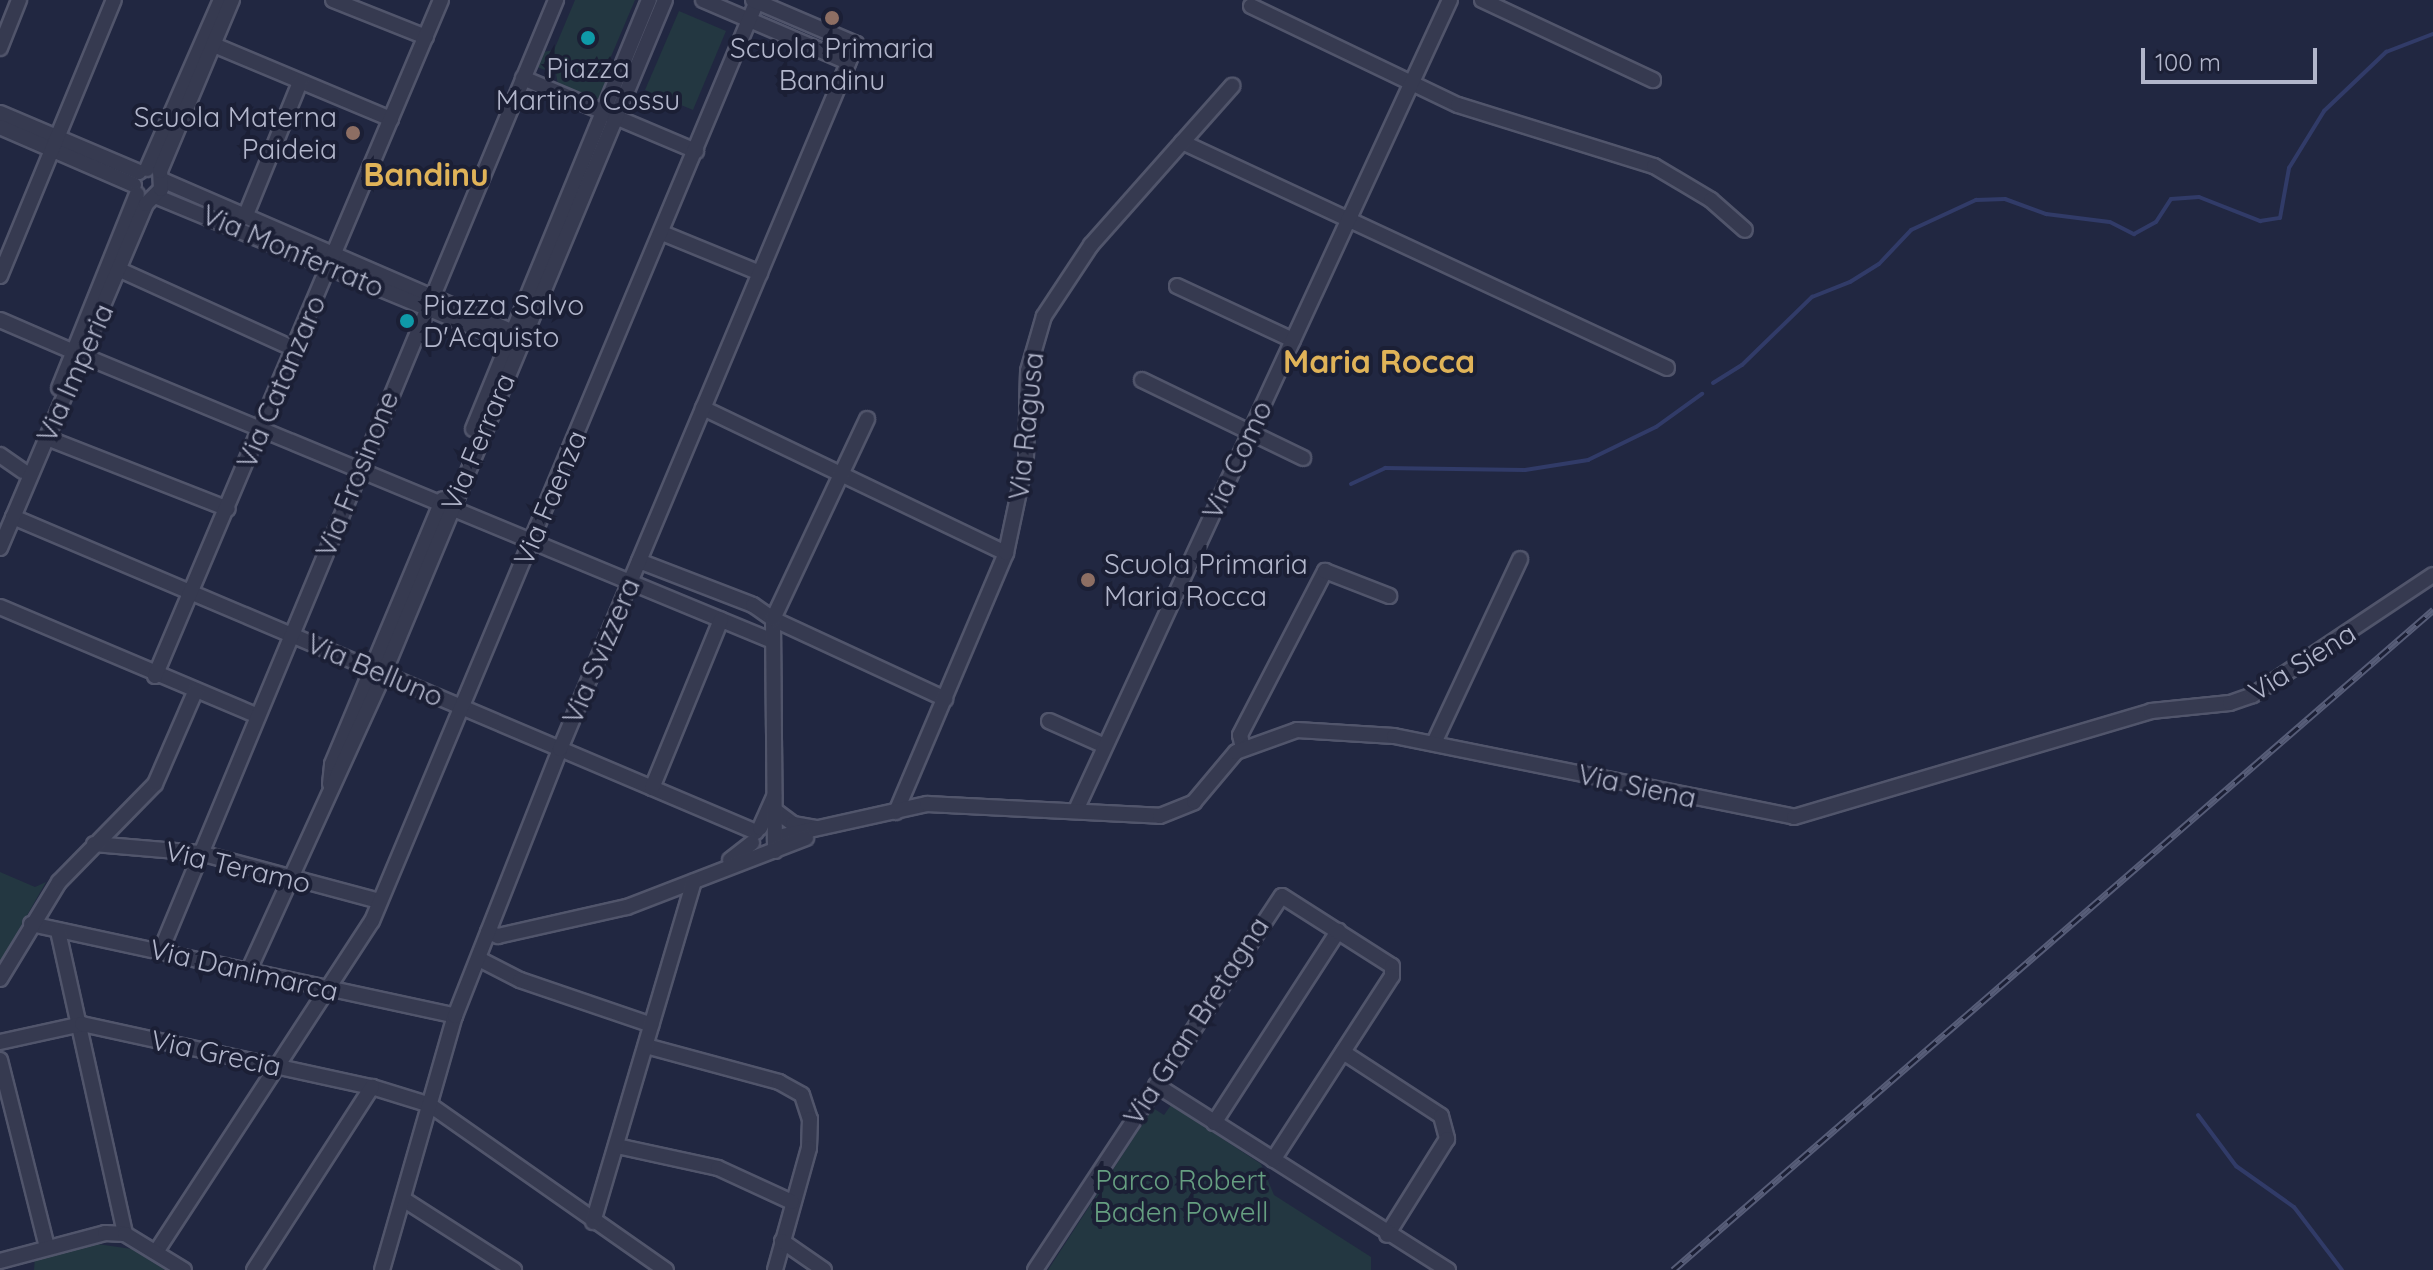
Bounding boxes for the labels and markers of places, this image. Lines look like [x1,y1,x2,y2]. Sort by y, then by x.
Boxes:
marker: Scuola Primaria Bandinu [823,9,841,27]
marker: Piazza Martino Cossu [579,29,597,47]
place label: Scuola Primaria Bandinu [730,31,934,97]
place label: Piazza Martino Cossu [496,51,680,117]
place label: Scuola Materna Paideia [134,100,337,166]
marker: Scuola Materna Paideia [344,124,362,142]
place label: Piazza Salvo D'Acquisto [423,288,584,354]
marker: Piazza Salvo D'Acquisto [398,312,416,330]
place label: Scuola Primaria Maria Rocca [1104,547,1308,613]
marker: Scuola Primaria Maria Rocca [1079,571,1097,589]

